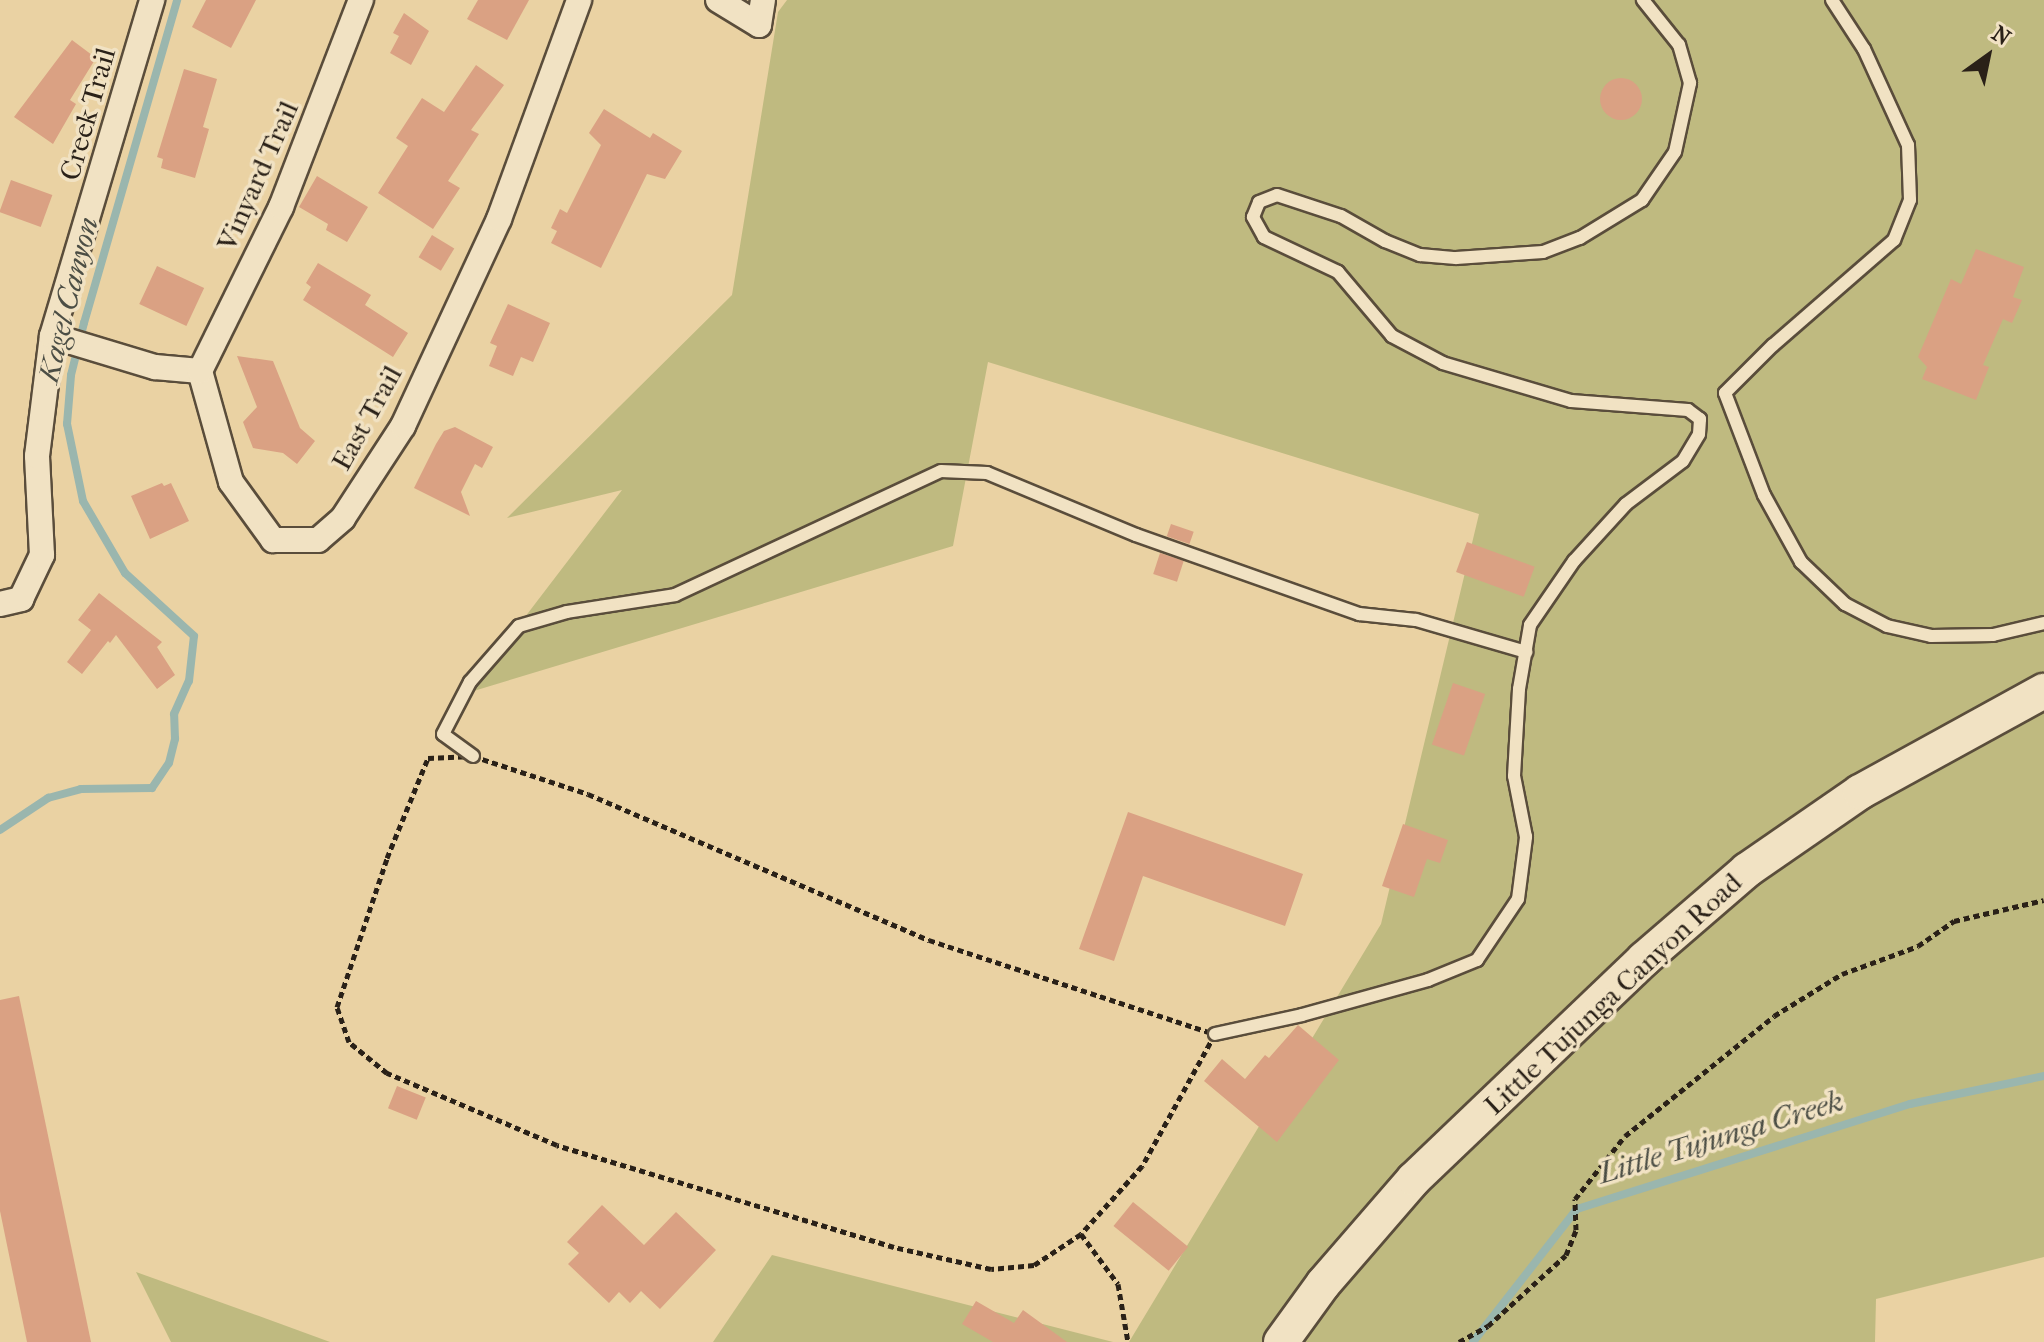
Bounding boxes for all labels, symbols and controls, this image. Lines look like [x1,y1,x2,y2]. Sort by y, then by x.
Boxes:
north arrow [1948,16,2028,96]
text: N [1987,20,2015,51]
street label: Creek Trail [53,44,123,184]
street label: Vinyard Trail [210,96,306,256]
water label: Kagel Canyon [31,213,107,387]
street label: East Trail [325,360,409,476]
street label: Little Tujunga Canyon Road [1477,866,1749,1122]
water label: Little Tujunga Creek [1594,1084,1848,1192]

